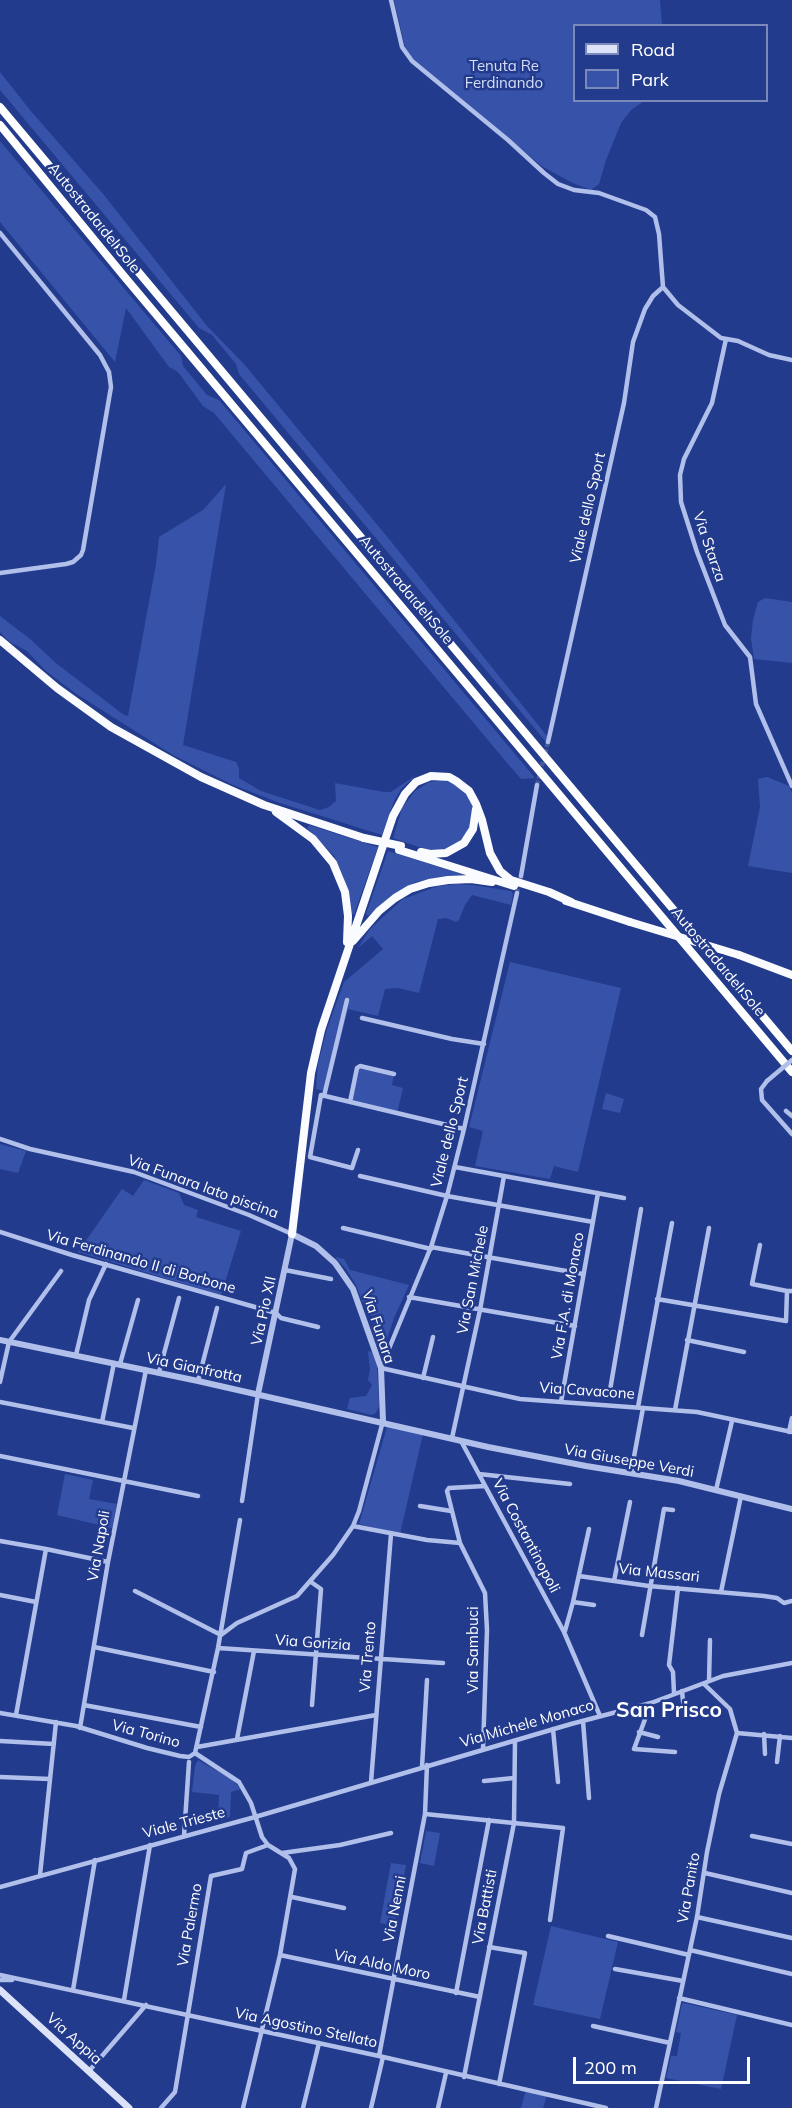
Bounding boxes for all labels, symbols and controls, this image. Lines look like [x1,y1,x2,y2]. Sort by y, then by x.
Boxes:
legend [573,24,768,102]
text: Road [631,38,675,61]
park label: Tenuta Re Ferdinando [465,57,543,92]
text: Park [631,68,669,91]
street label: Autostrada del Sole [44,159,144,277]
street label: Viale dello Sport [566,451,610,565]
street label: Via Starza [689,510,729,584]
street label: Autostrada del Sole [355,532,457,648]
street label: Autostrada del Sole [667,904,769,1020]
street label: Viale dello Sport [428,1075,472,1189]
street label: Via Funara lato piscina [125,1151,281,1223]
street label: Via San Michele [454,1224,492,1336]
street label: Via Ferdinando II di Borbone [44,1226,238,1298]
street label: Via F.A. di Monaco [548,1231,588,1361]
street label: Via Pio XII [248,1275,280,1347]
street label: Via Funara [358,1288,398,1366]
street label: Via Gianfrotta [144,1349,244,1387]
street label: Via Cavacone [539,1379,635,1403]
street label: Via Giuseppe Verdi [563,1441,695,1481]
street label: Via Costantinopoli [488,1476,564,1596]
street label: Via Napoli [84,1509,114,1583]
street label: Via Massari [617,1560,701,1586]
street label: Via Sambuci [464,1606,482,1694]
street label: Via Trento [356,1621,380,1693]
street label: Via Gorizia [275,1631,351,1655]
street label: Via Michele Monaco [458,1696,596,1752]
district label: San Prisco [616,1698,722,1724]
street label: Via Torino [110,1716,182,1752]
street label: Viale Trieste [141,1803,227,1843]
street label: Via Panito [674,1851,704,1925]
street label: Via Battisti [469,1868,501,1946]
street label: Via Nenni [380,1874,410,1944]
street label: Via Palermo [174,1882,206,1968]
street label: Via Aldo Moro [332,1946,432,1984]
street label: Via Agostino Stellato [233,2004,379,2052]
street label: Via Appia [43,2009,105,2069]
scale bar [576,2045,753,2083]
text: 200 m [584,2056,637,2079]

